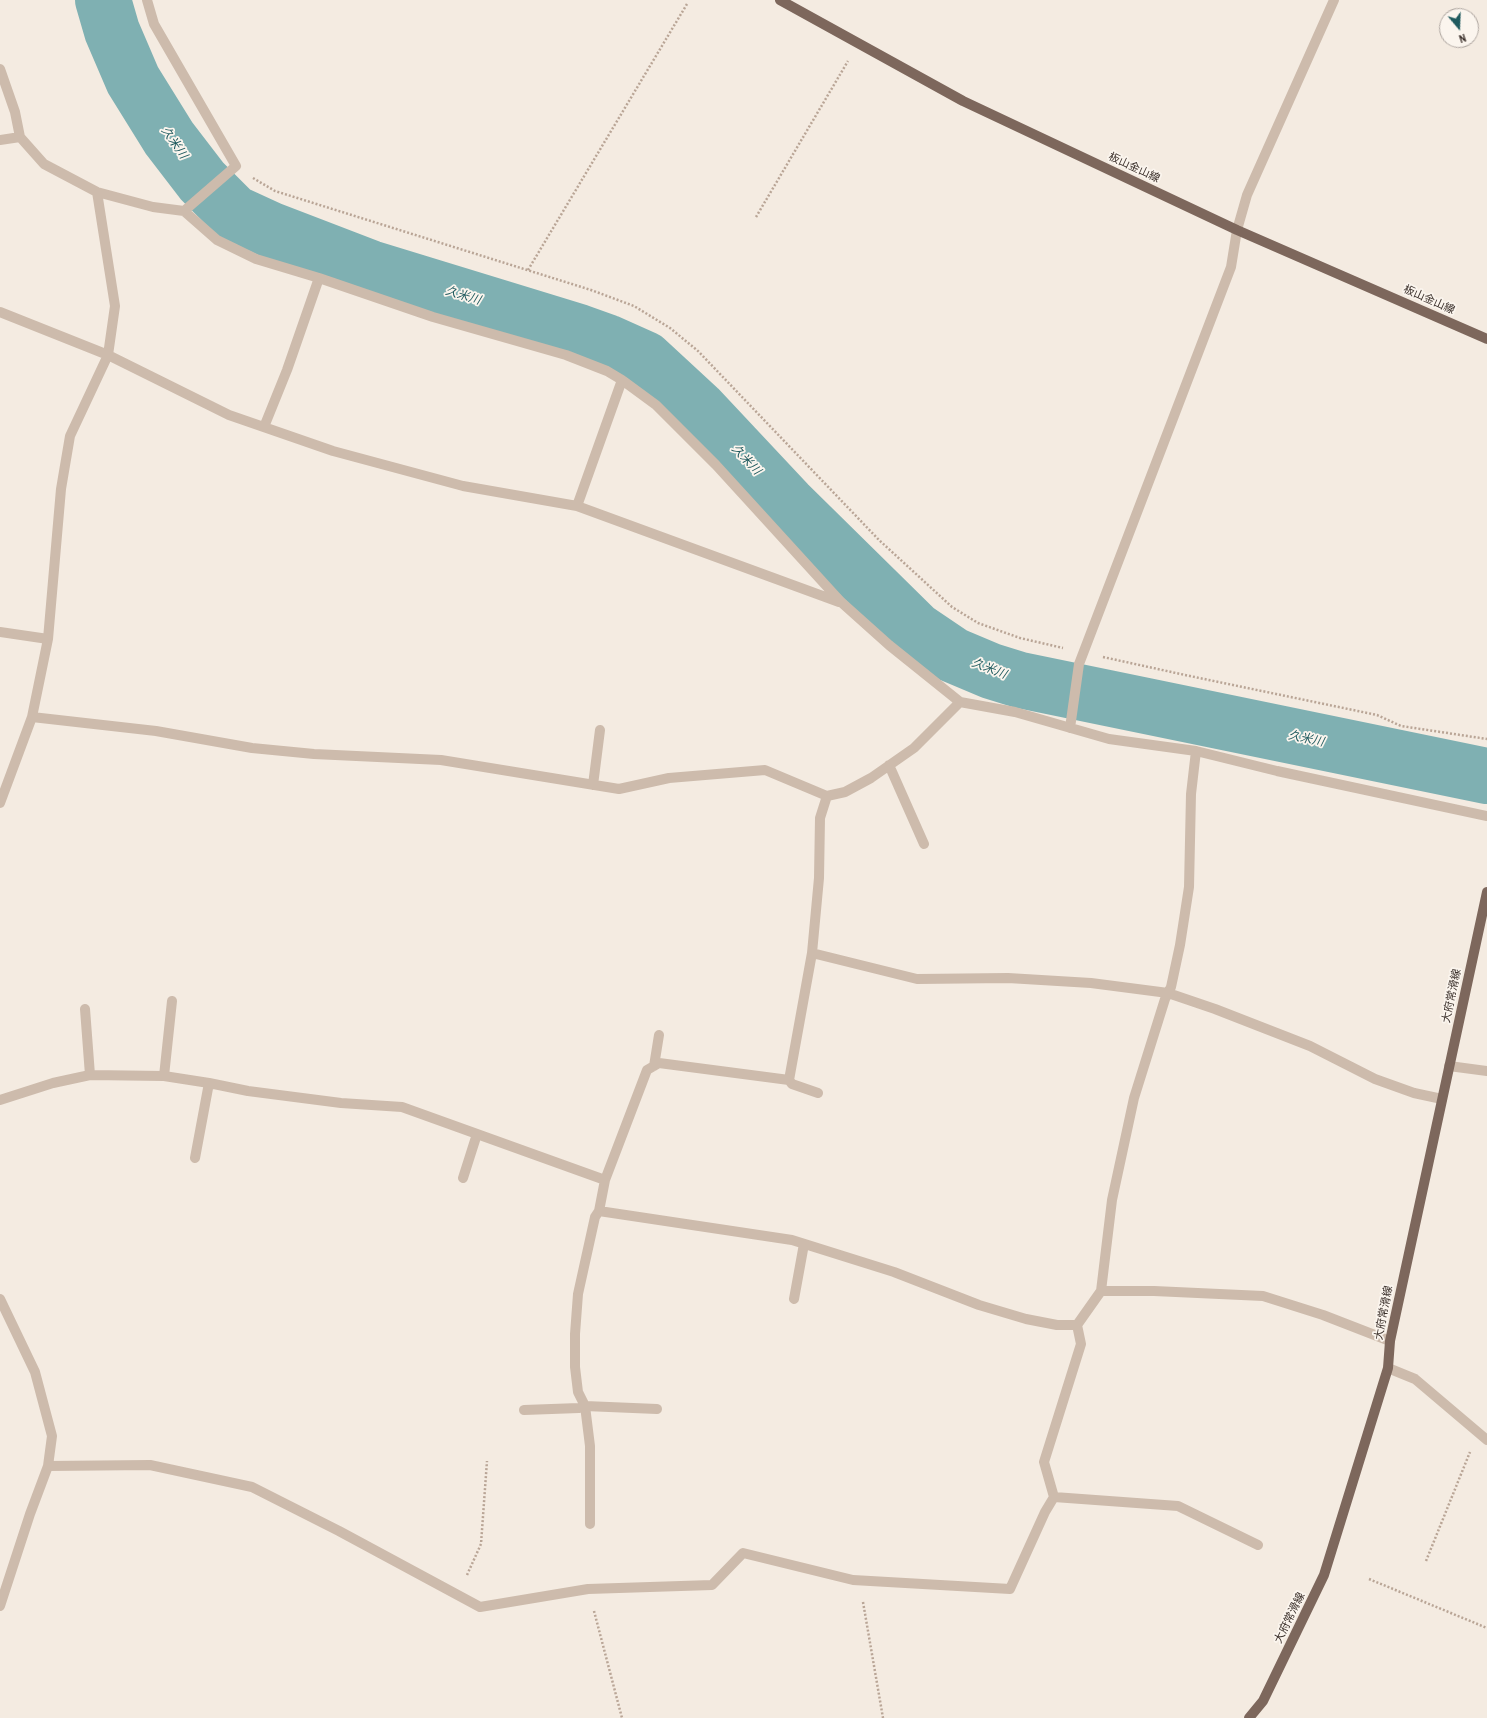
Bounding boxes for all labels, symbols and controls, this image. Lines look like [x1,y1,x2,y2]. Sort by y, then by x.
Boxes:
north arrow [1439,8,1479,48]
text: N [1457,31,1468,46]
water label: 久米川 [158,124,190,162]
street label: 板山金山線 [1106,150,1162,186]
street label: 板山金山線 [1401,283,1457,317]
water label: 久米川 [444,284,482,308]
water label: 久米川 [728,442,764,478]
water label: 久米川 [970,656,1008,682]
water label: 久米川 [1287,728,1325,750]
street label: 大府常滑線 [1440,968,1464,1024]
street label: 大府常滑線 [1372,1285,1396,1341]
street label: 大府常滑線 [1272,1590,1308,1646]

